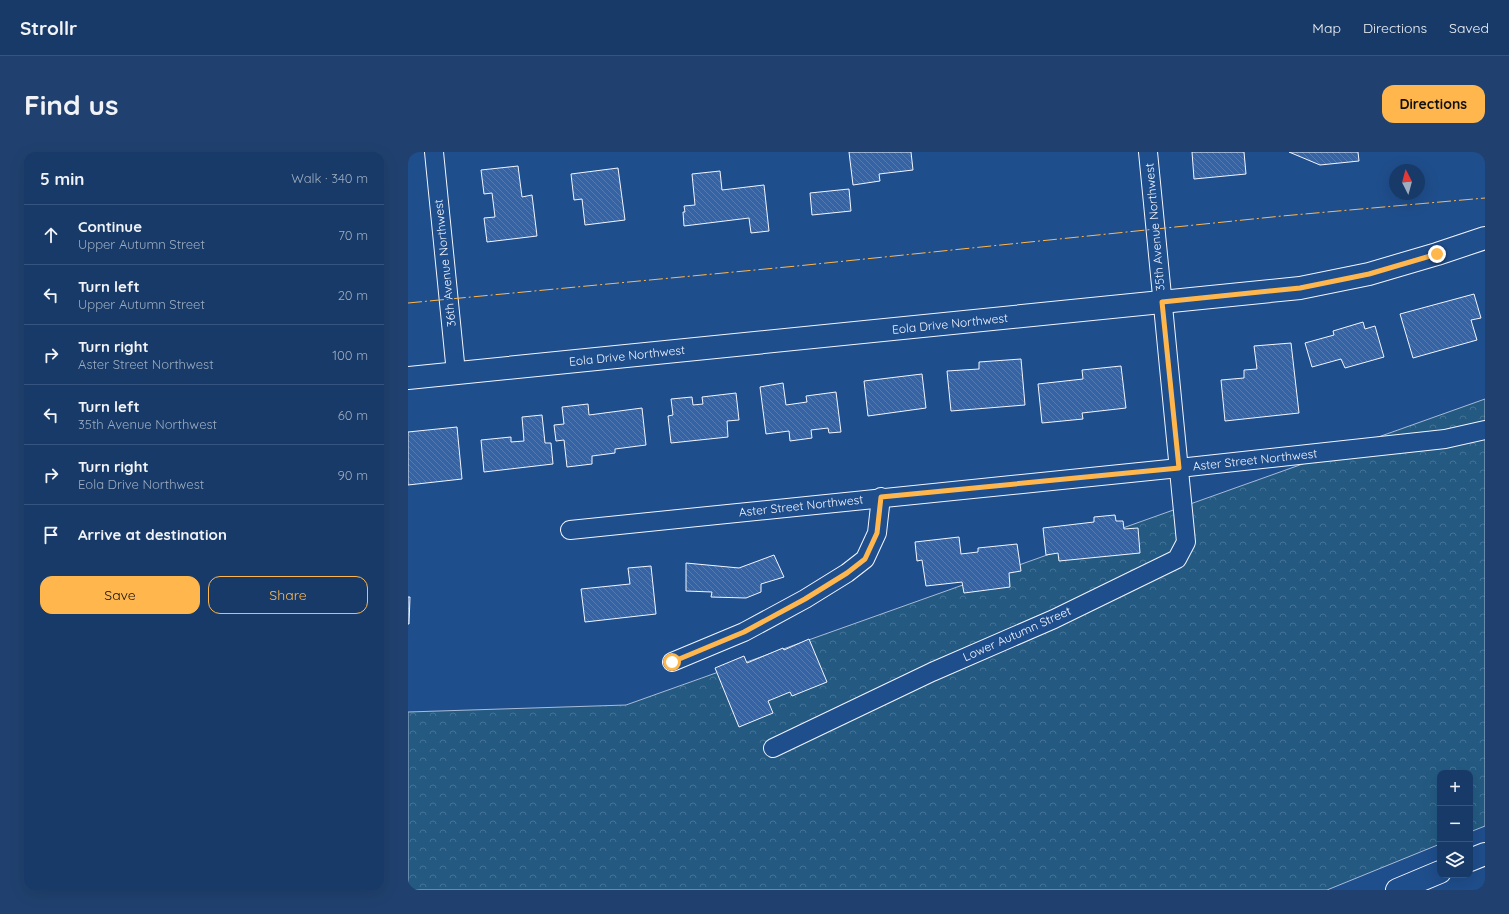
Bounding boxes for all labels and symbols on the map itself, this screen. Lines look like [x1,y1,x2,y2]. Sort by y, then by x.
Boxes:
street label: 35th Avenue Northwest [1141,162,1168,292]
north arrow [1389,164,1425,200]
street label: 36th Avenue Northwest [430,199,459,328]
route end [1428,245,1446,263]
street label: Eola Drive Northwest [891,310,1009,337]
street label: Eola Drive Northwest [568,342,686,369]
street label: Aster Street Northwest [1192,446,1318,474]
street label: Aster Street Northwest [738,492,864,520]
street label: Lower Autumn Street [960,603,1073,664]
route start [663,653,681,671]

